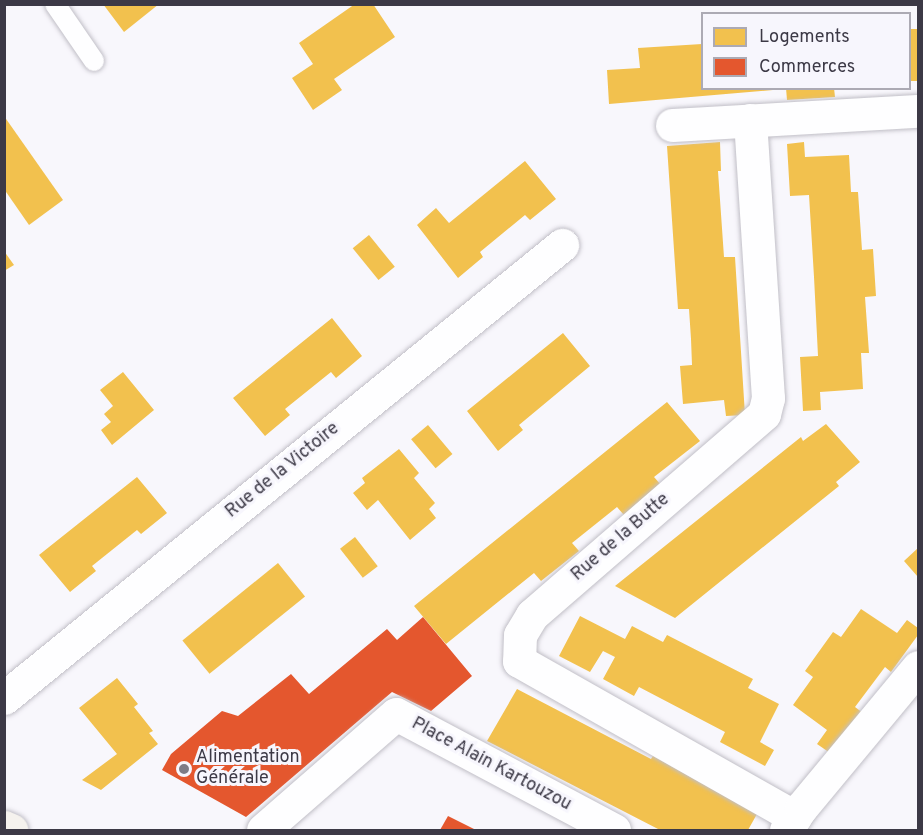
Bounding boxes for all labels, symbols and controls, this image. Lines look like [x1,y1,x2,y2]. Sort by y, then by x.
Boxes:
legend [701,12,911,90]
text: Logements [759,26,850,49]
text: Commerces [759,56,855,79]
street label: Rue de la Victoire [222,418,344,524]
street label: Rue de la Butte [568,490,674,586]
street label: Place Alain Kartouzou [407,714,575,816]
place label: Alimentation Générale [196,748,300,790]
marker: Alimentation Générale [177,762,191,776]

